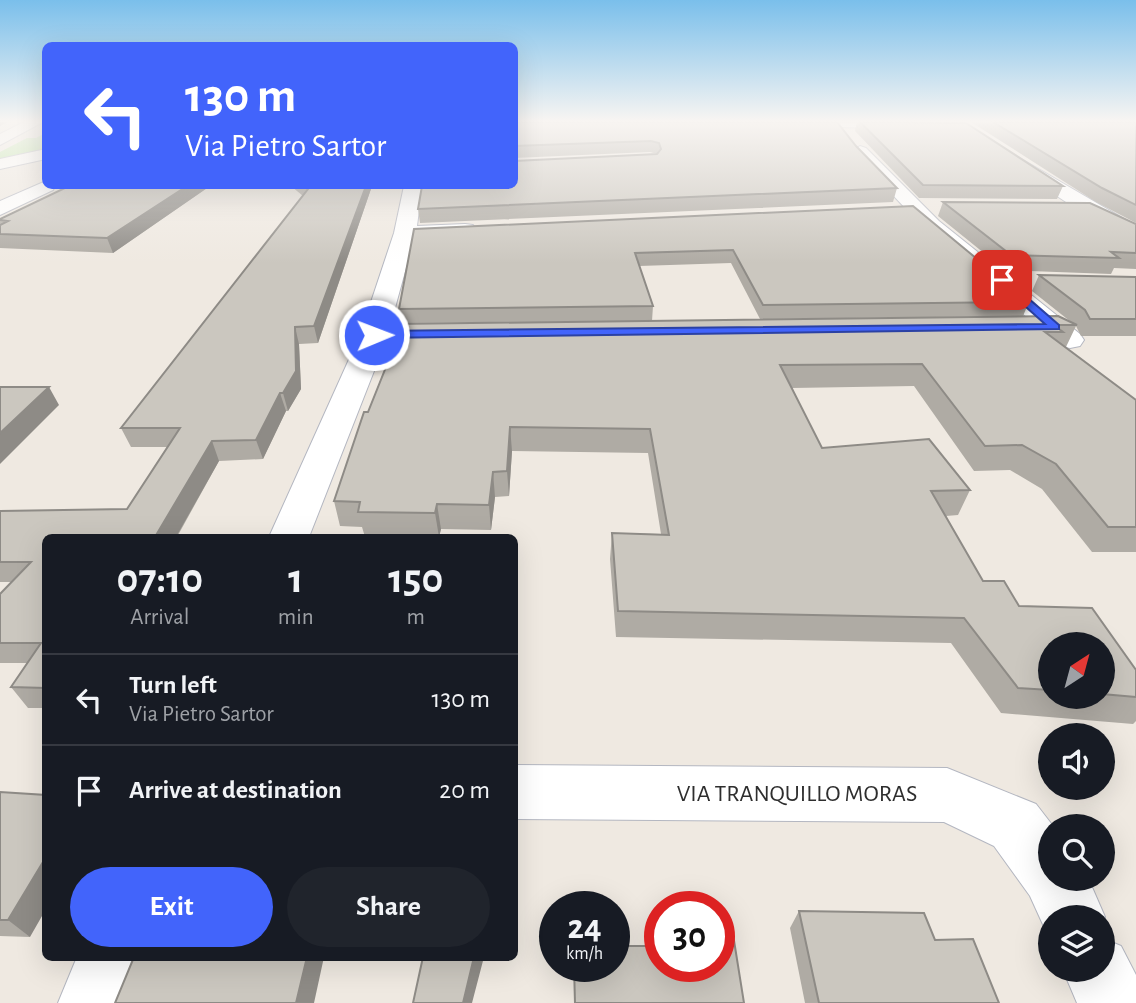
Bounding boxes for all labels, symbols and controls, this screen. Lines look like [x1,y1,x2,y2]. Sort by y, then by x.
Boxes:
icon: left [70,70,161,161]
text: 130 m [185,72,296,121]
text: Via Pietro Sartor [185,130,386,162]
pin [972,250,1032,310]
icon: arrive [983,261,1021,299]
position arrow [337,298,411,372]
text: 07:10 [117,558,203,600]
text: 1 [288,558,303,600]
text: 150 [388,558,443,600]
text: Arrival [130,606,189,629]
text: min [278,606,314,629]
text: m [407,606,425,629]
north arrow [1038,632,1115,709]
map controls [1038,632,1115,982]
text: Turn left [129,672,217,698]
icon: left [70,681,108,719]
text: 130 m [432,686,490,712]
text: Via Pietro Sartor [129,703,274,726]
button: sound [1038,723,1115,800]
icon: arrive [70,772,108,810]
text: Arrive at destination [129,777,342,803]
text: 20 m [439,777,490,803]
street label: VIA TRANQUILLO MORAS [677,782,917,806]
button: search [1038,814,1115,891]
button: Exit [70,867,273,947]
button: Share [287,867,490,947]
speed limit sign: 30 [644,891,735,982]
button: layers [1038,905,1115,982]
text: 24 [567,910,602,945]
text: km/h [566,945,603,963]

